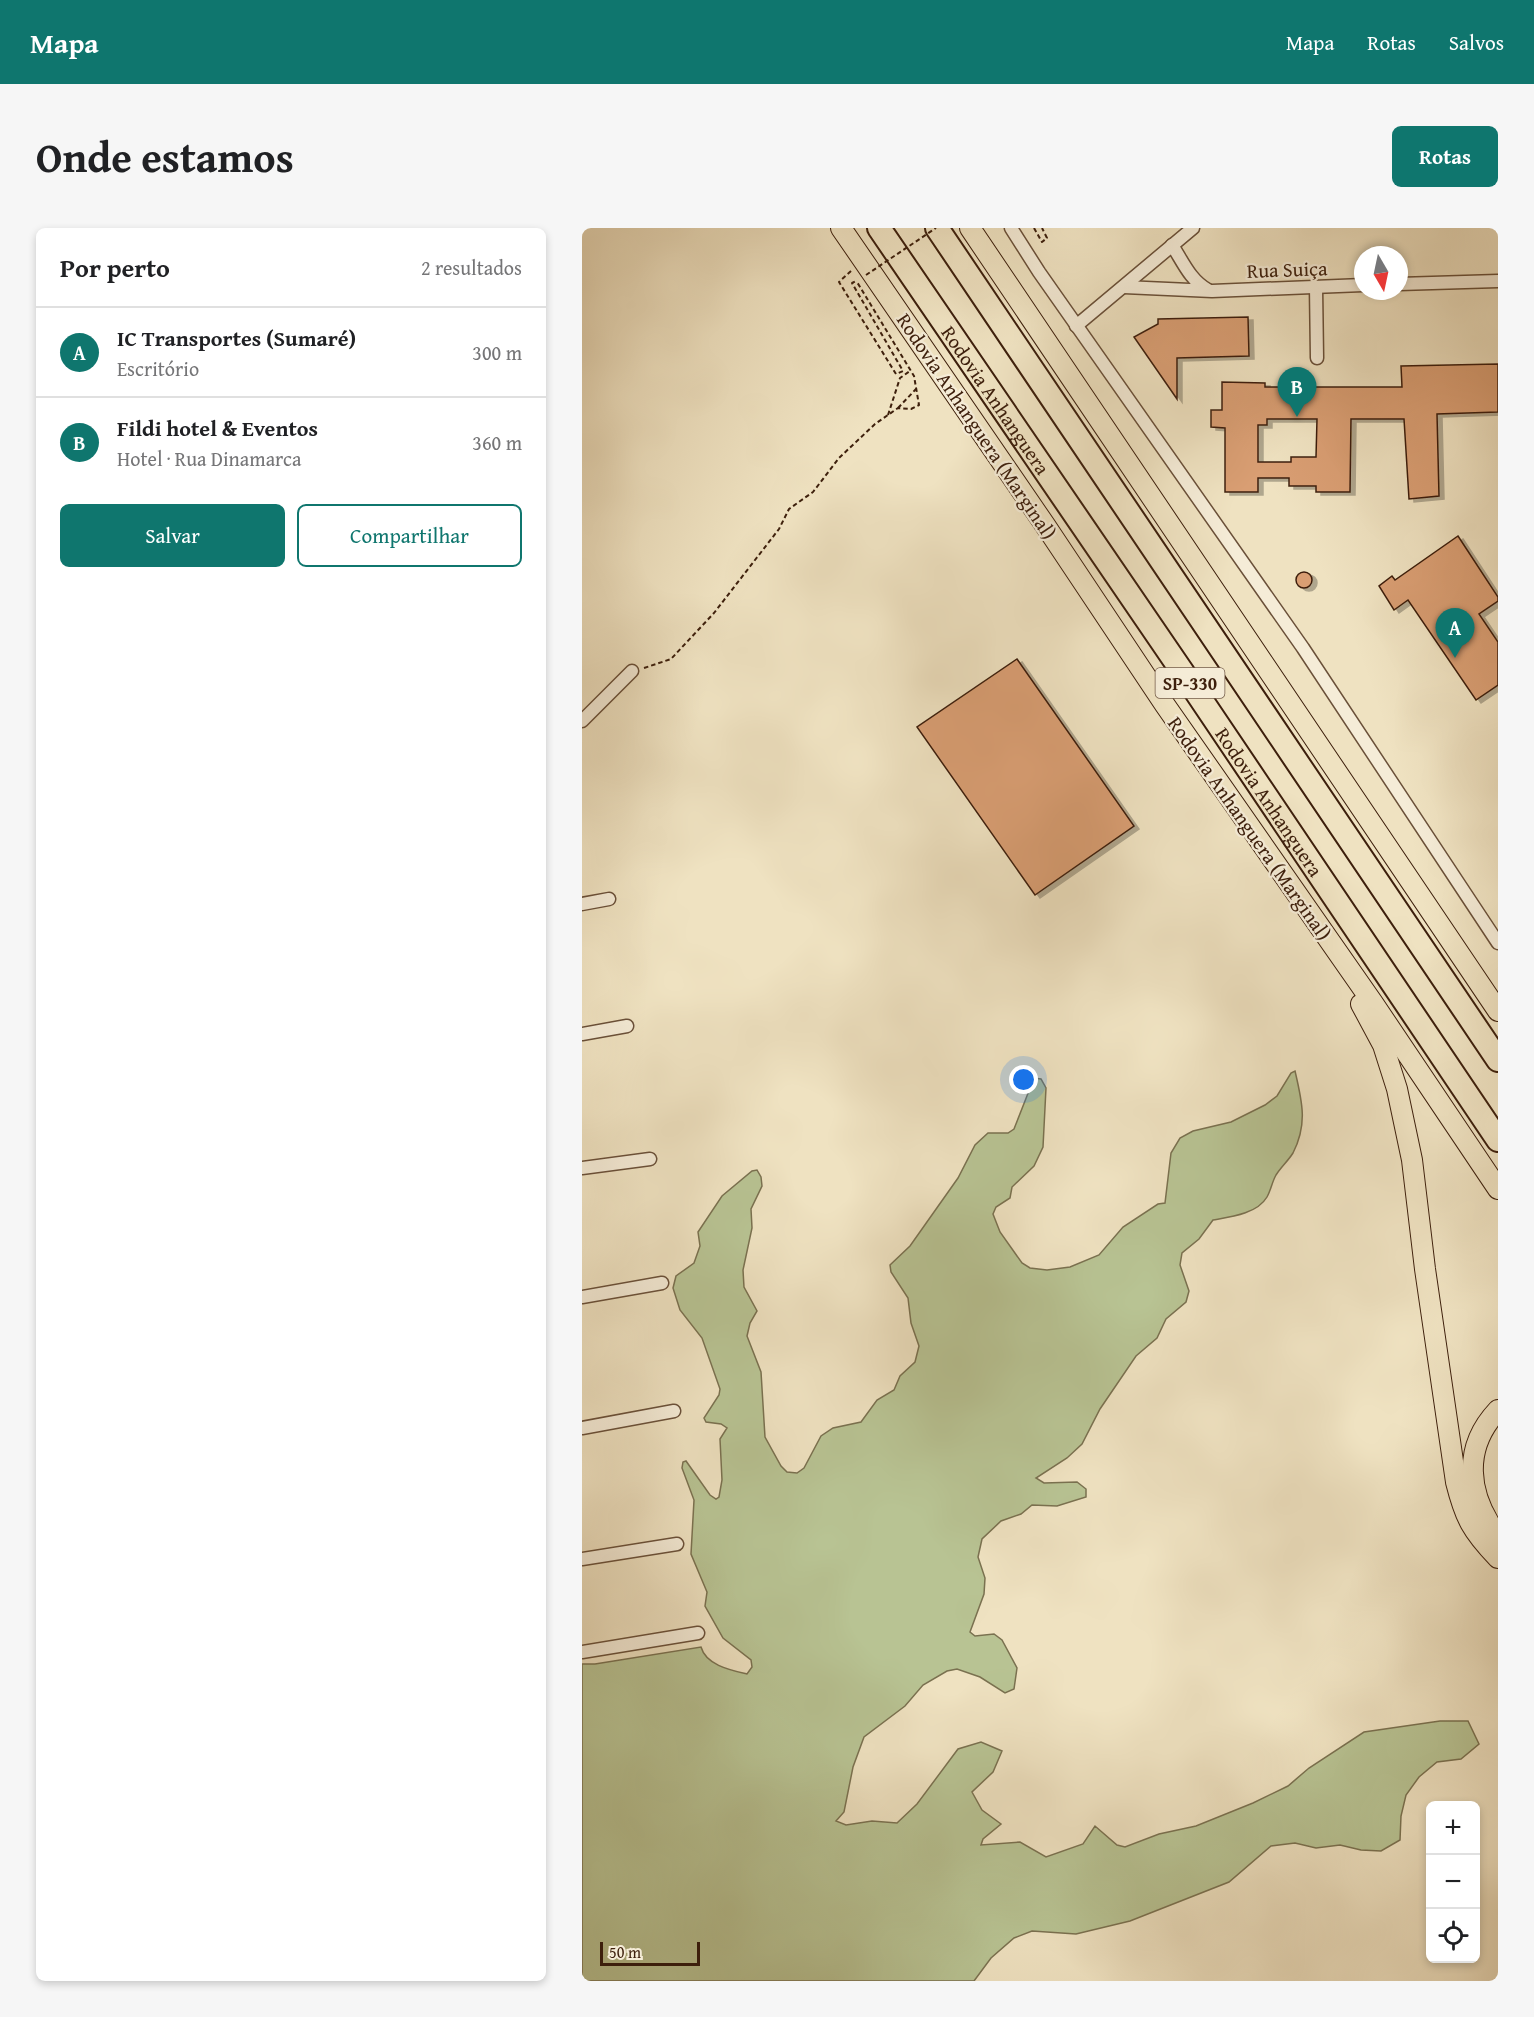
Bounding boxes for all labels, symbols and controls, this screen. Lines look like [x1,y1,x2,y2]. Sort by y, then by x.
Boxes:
text: Mapa [30,22,99,63]
text: Mapa [1286,27,1334,58]
text: Rotas [1367,27,1416,58]
text: Salvos [1449,27,1504,58]
text: Onde estamos [36,126,294,187]
button: Rotas [1392,126,1498,187]
north arrow [1354,246,1408,300]
text: Por perto [60,248,170,287]
text: 2 resultados [421,253,522,282]
street label: Rua Suiça [1246,253,1328,285]
street label: Rodovia Anhanguera (Marginal) [890,307,1064,545]
street label: Rodovia Anhanguera [935,319,1058,480]
text: IC Transportes (Sumaré) [117,322,356,354]
text: A [73,338,86,367]
text: 300 m [472,338,522,367]
text: Escritório [117,354,199,383]
pin: B [1278,368,1316,417]
text: Fildi hotel & Eventos [117,412,318,444]
text: B [73,428,86,457]
text: 360 m [472,428,522,457]
text: Hotel · Rua Dinamarca [117,444,301,473]
button: Salvar [60,504,285,567]
button: Compartilhar [297,504,522,567]
pin: A [1436,608,1474,658]
road number: SP-330 [1156,668,1224,698]
street label: Rodovia Anhanguera (Marginal) [1161,710,1339,946]
street label: Rodovia Anhanguera [1209,721,1331,882]
your location [1009,1065,1038,1094]
map controls [1426,1801,1480,1963]
button: + [1426,1801,1480,1855]
button: − [1426,1855,1480,1909]
button: locate [1426,1909,1480,1963]
scale bar [600,1939,700,1966]
text: 50 m [609,1940,641,1964]

